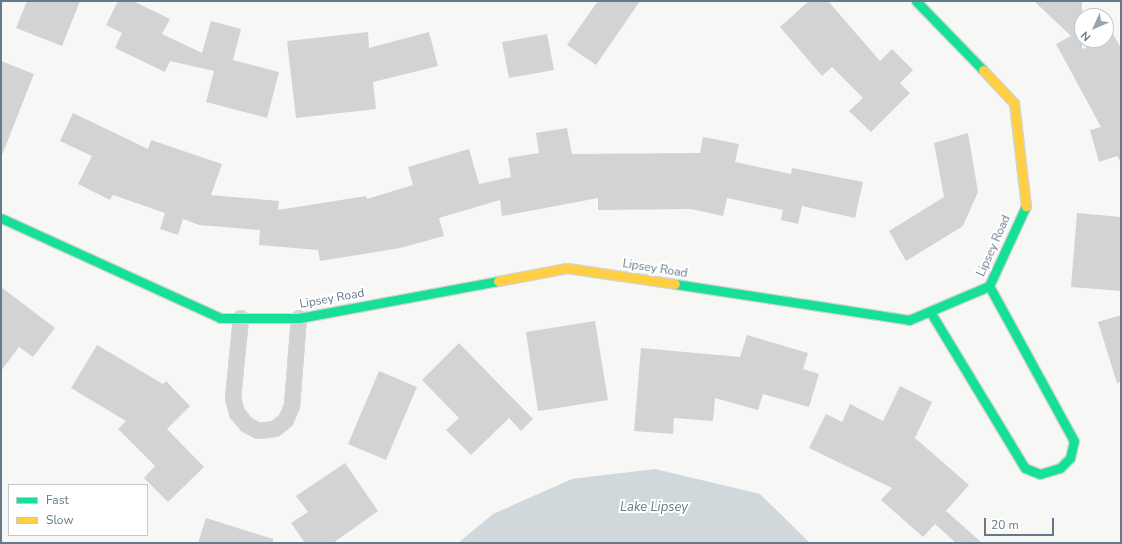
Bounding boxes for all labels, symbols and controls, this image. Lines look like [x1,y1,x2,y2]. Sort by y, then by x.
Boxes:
north arrow [1074,8,1114,48]
text: N [1078,28,1094,44]
street label: Lipsey Road [974,213,1014,279]
street label: Lipsey Road [622,257,688,281]
street label: Lipsey Road [298,286,366,312]
legend [8,484,148,536]
text: Fast [46,492,69,508]
water label: Lake Lipsey [620,499,688,515]
scale bar [986,510,1056,536]
text: Slow [46,512,74,528]
text: 20 m [991,517,1019,533]

